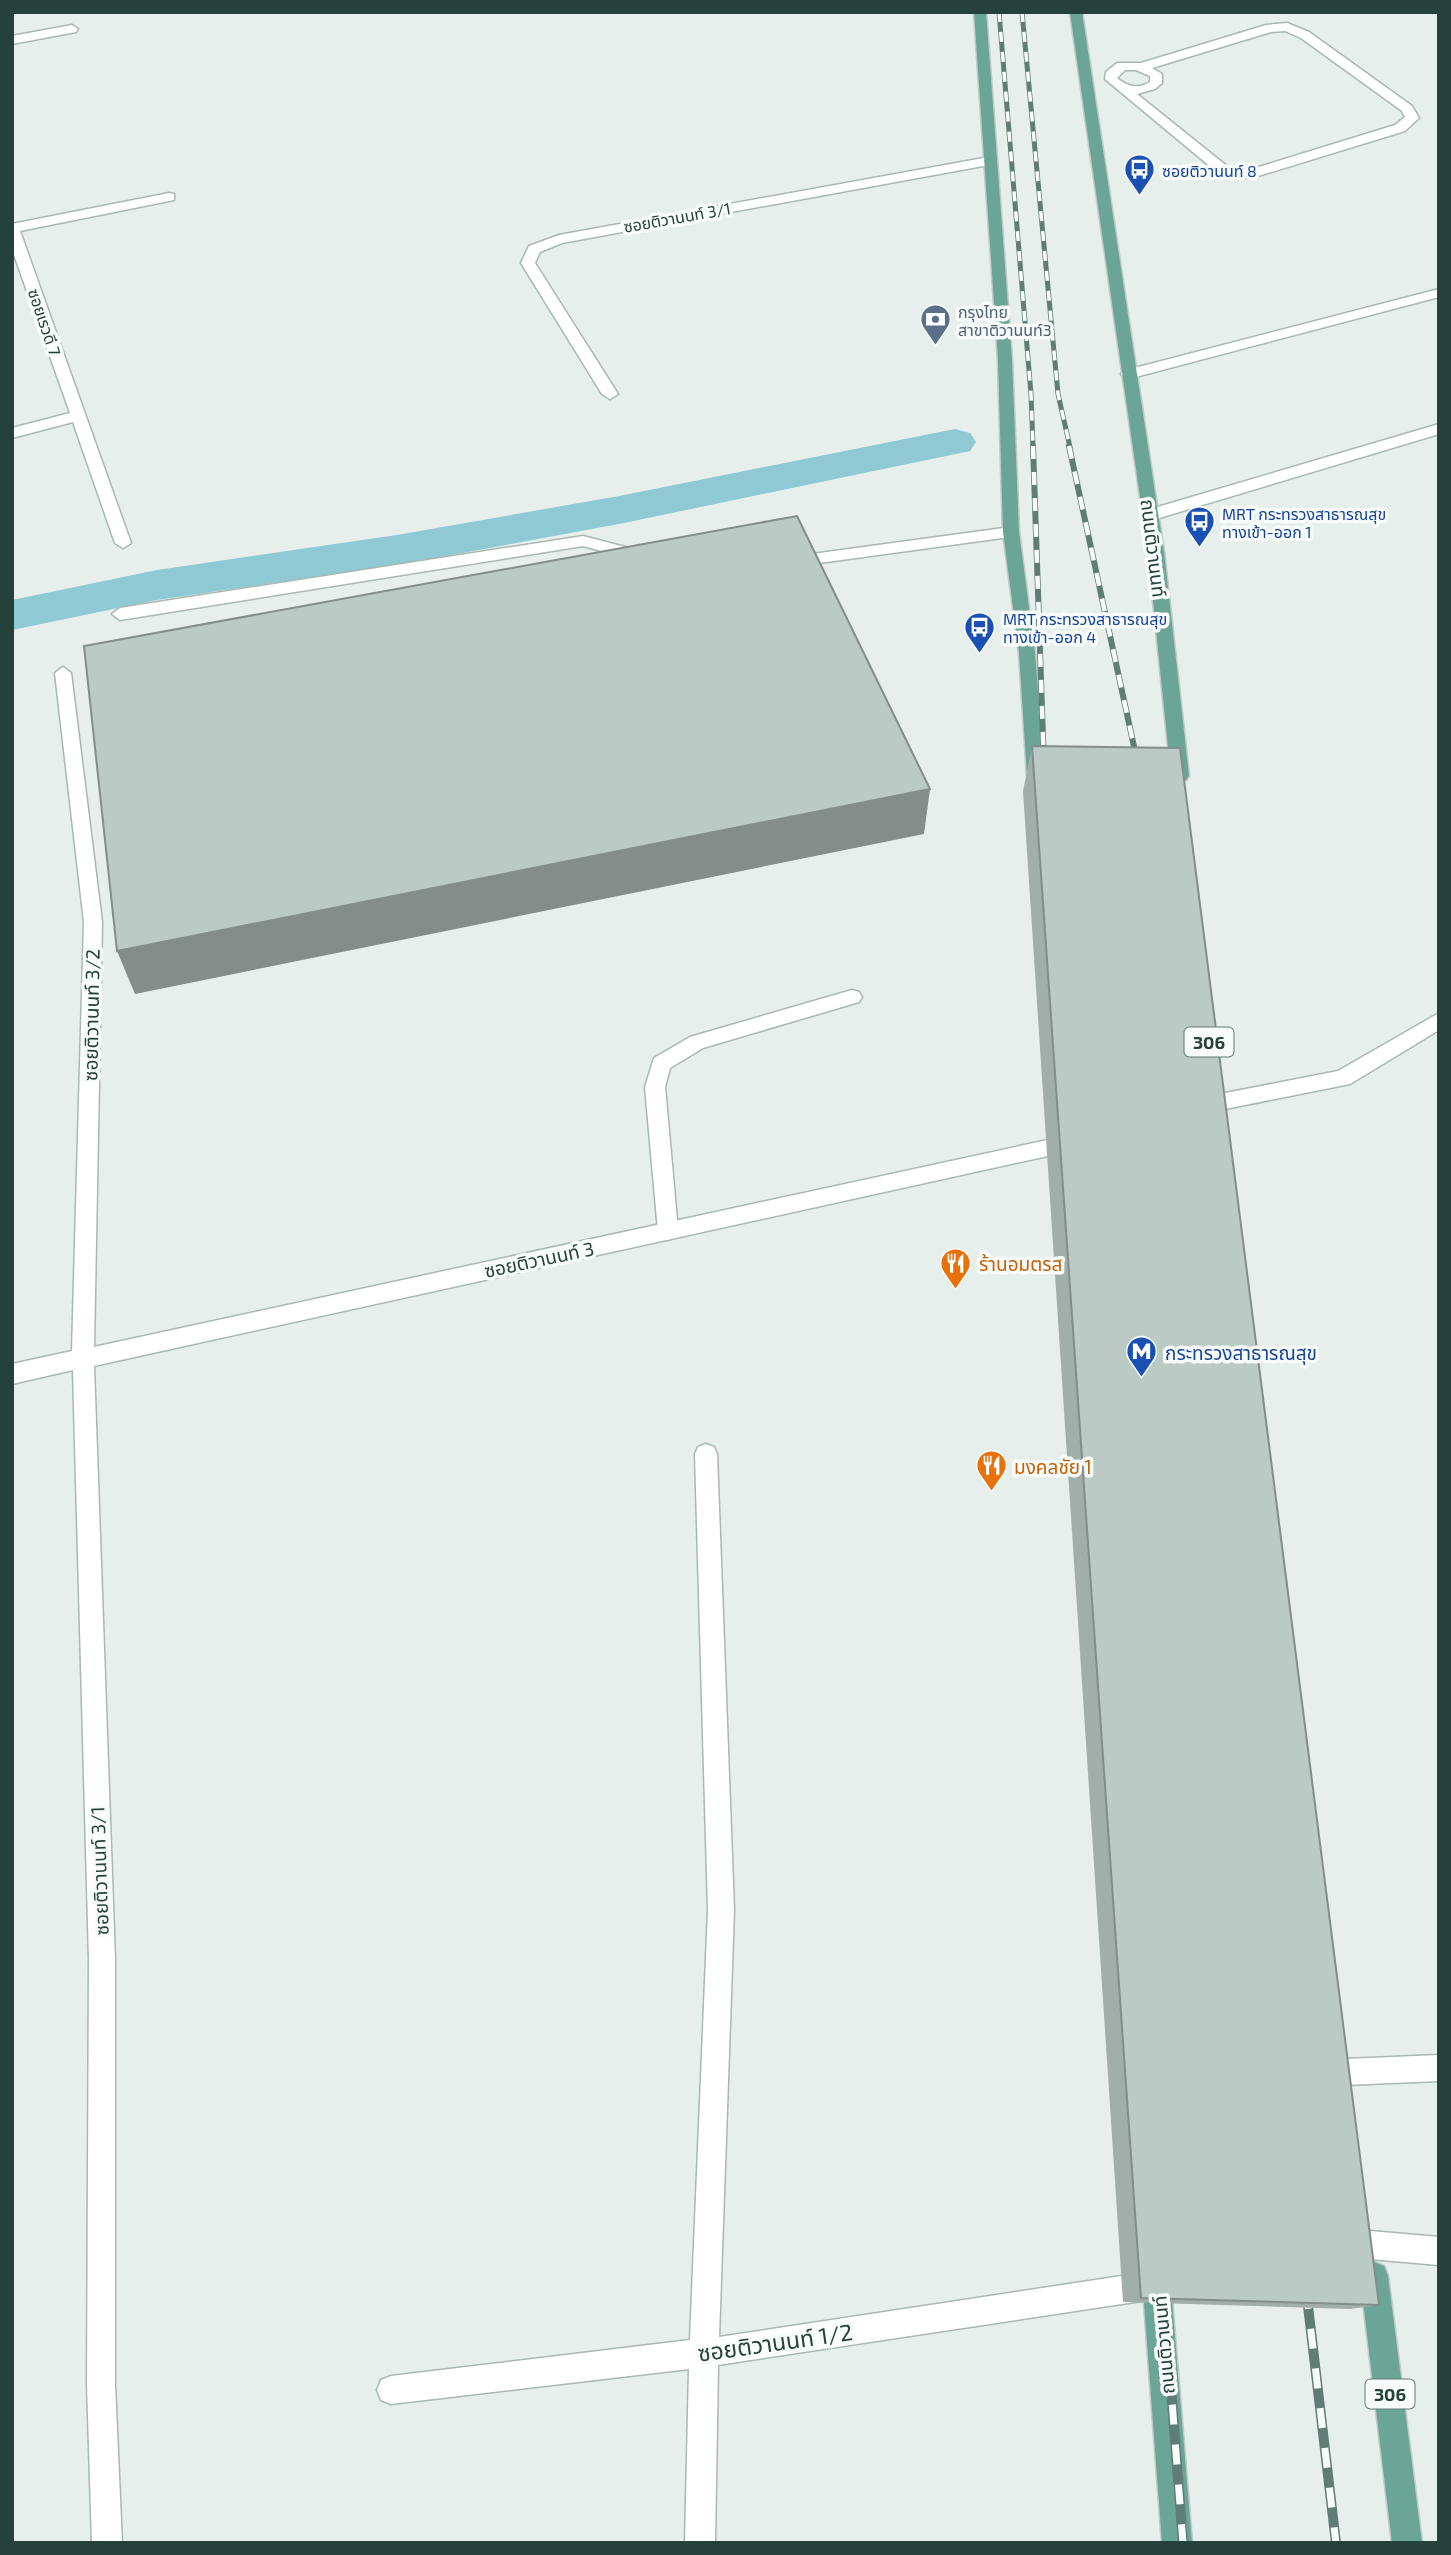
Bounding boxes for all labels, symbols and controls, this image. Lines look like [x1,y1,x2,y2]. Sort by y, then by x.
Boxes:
bus stop icon: ซอยติวานนท์ 8 [1122,153,1156,197]
place label: ซอยติวานนท์ 8 [1162,161,1257,180]
street label: ซอยติวานนท์ 3/1 [622,198,732,236]
street label: ซอยเรวดี 7 [25,286,65,358]
place label: กรุงไทย สาขาติวานนท์3 [958,302,1052,339]
bank icon: กรุงไทย สาขาติวานนท์3 [918,303,952,347]
street label: ถนนติวานนท์ [1137,498,1171,598]
place label: MRT กระทรวงสาธารณสุข ทางเข้า-ออก 1 [1222,504,1386,541]
bus stop icon: MRT กระทรวงสาธารณสุข ทางเข้า-ออก 1 [1182,505,1216,549]
place label: MRT กระทรวงสาธารณสุข ทางเข้า-ออก 4 [1003,609,1167,646]
bus stop icon: MRT กระทรวงสาธารณสุข ทางเข้า-ออก 4 [963,610,997,654]
street label: ซอยติวานนท์ 3/2 [78,949,104,1081]
road number: 306 [1184,1028,1234,1056]
street label: ซอยติวานนท์ 3 [482,1236,596,1282]
restaurant icon: ร้านอมตรส [939,1246,973,1290]
place label: ร้านอมตรส [979,1252,1063,1275]
metro station icon: กระทรวงสาธารณสุข [1125,1335,1159,1379]
place label: กระทรวงสาธารณสุข [1165,1341,1317,1365]
restaurant icon: มงคลชัย 1 [974,1449,1008,1493]
place label: มงคลชัย 1 [1014,1455,1092,1478]
street label: ซอยติวานนท์ 3/1 [85,1806,113,1936]
street label: ถนนติวานนท์ [1147,2295,1179,2395]
street label: ซอยติวานนท์ 1/2 [696,2317,854,2367]
road number: 306 [1366,2380,1414,2408]

